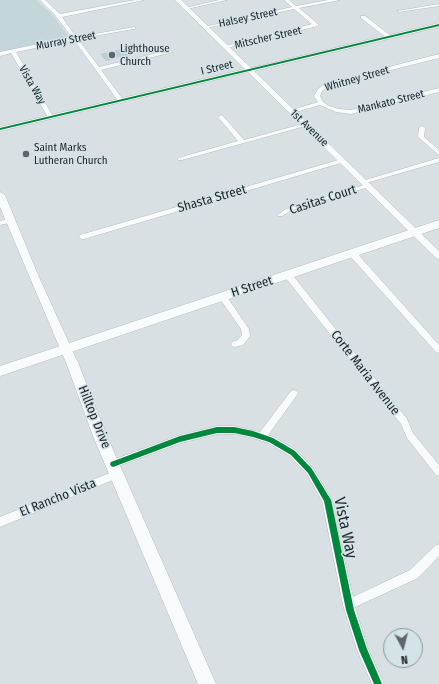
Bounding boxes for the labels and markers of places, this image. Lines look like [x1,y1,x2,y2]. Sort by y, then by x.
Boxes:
place label: Lighthouse Church [120,42,170,68]
marker: Lighthouse Church [107,50,117,60]
place label: Saint Marks Lutheran Church [34,141,108,167]
marker: Saint Marks Lutheran Church [21,149,31,159]

